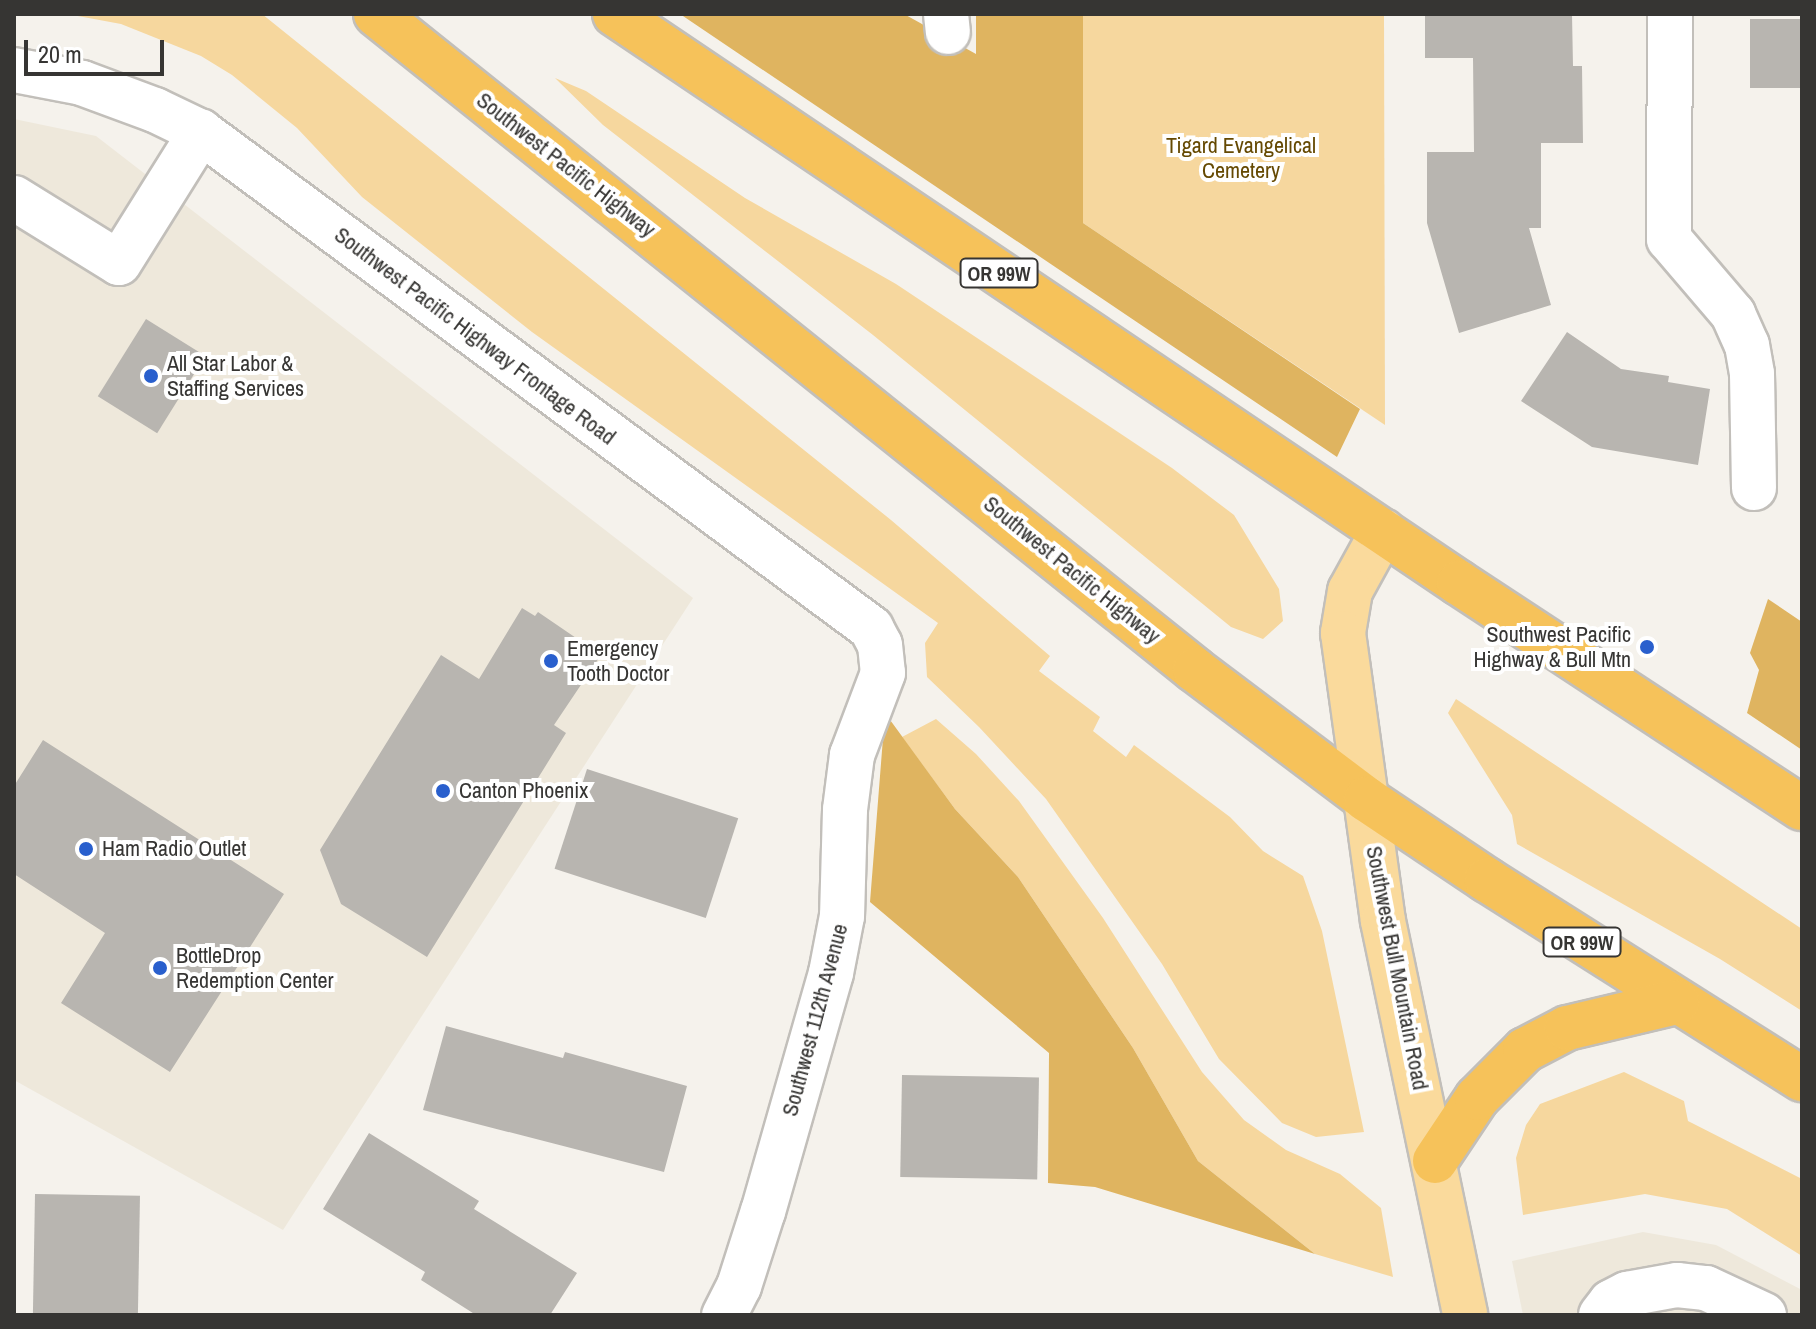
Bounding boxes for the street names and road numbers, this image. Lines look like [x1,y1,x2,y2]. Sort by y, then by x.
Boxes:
street label: Southwest Pacific Highway [471,87,661,243]
street label: Southwest Pacific Highway Frontage Road [329,222,621,450]
road number: OR 99W [959,257,1039,289]
street label: Southwest Pacific Highway [978,491,1166,649]
street label: Southwest Bull Mountain Road [1360,844,1434,1092]
street label: Southwest 112th Avenue [777,920,853,1120]
road number: OR 99W [1542,926,1622,958]

